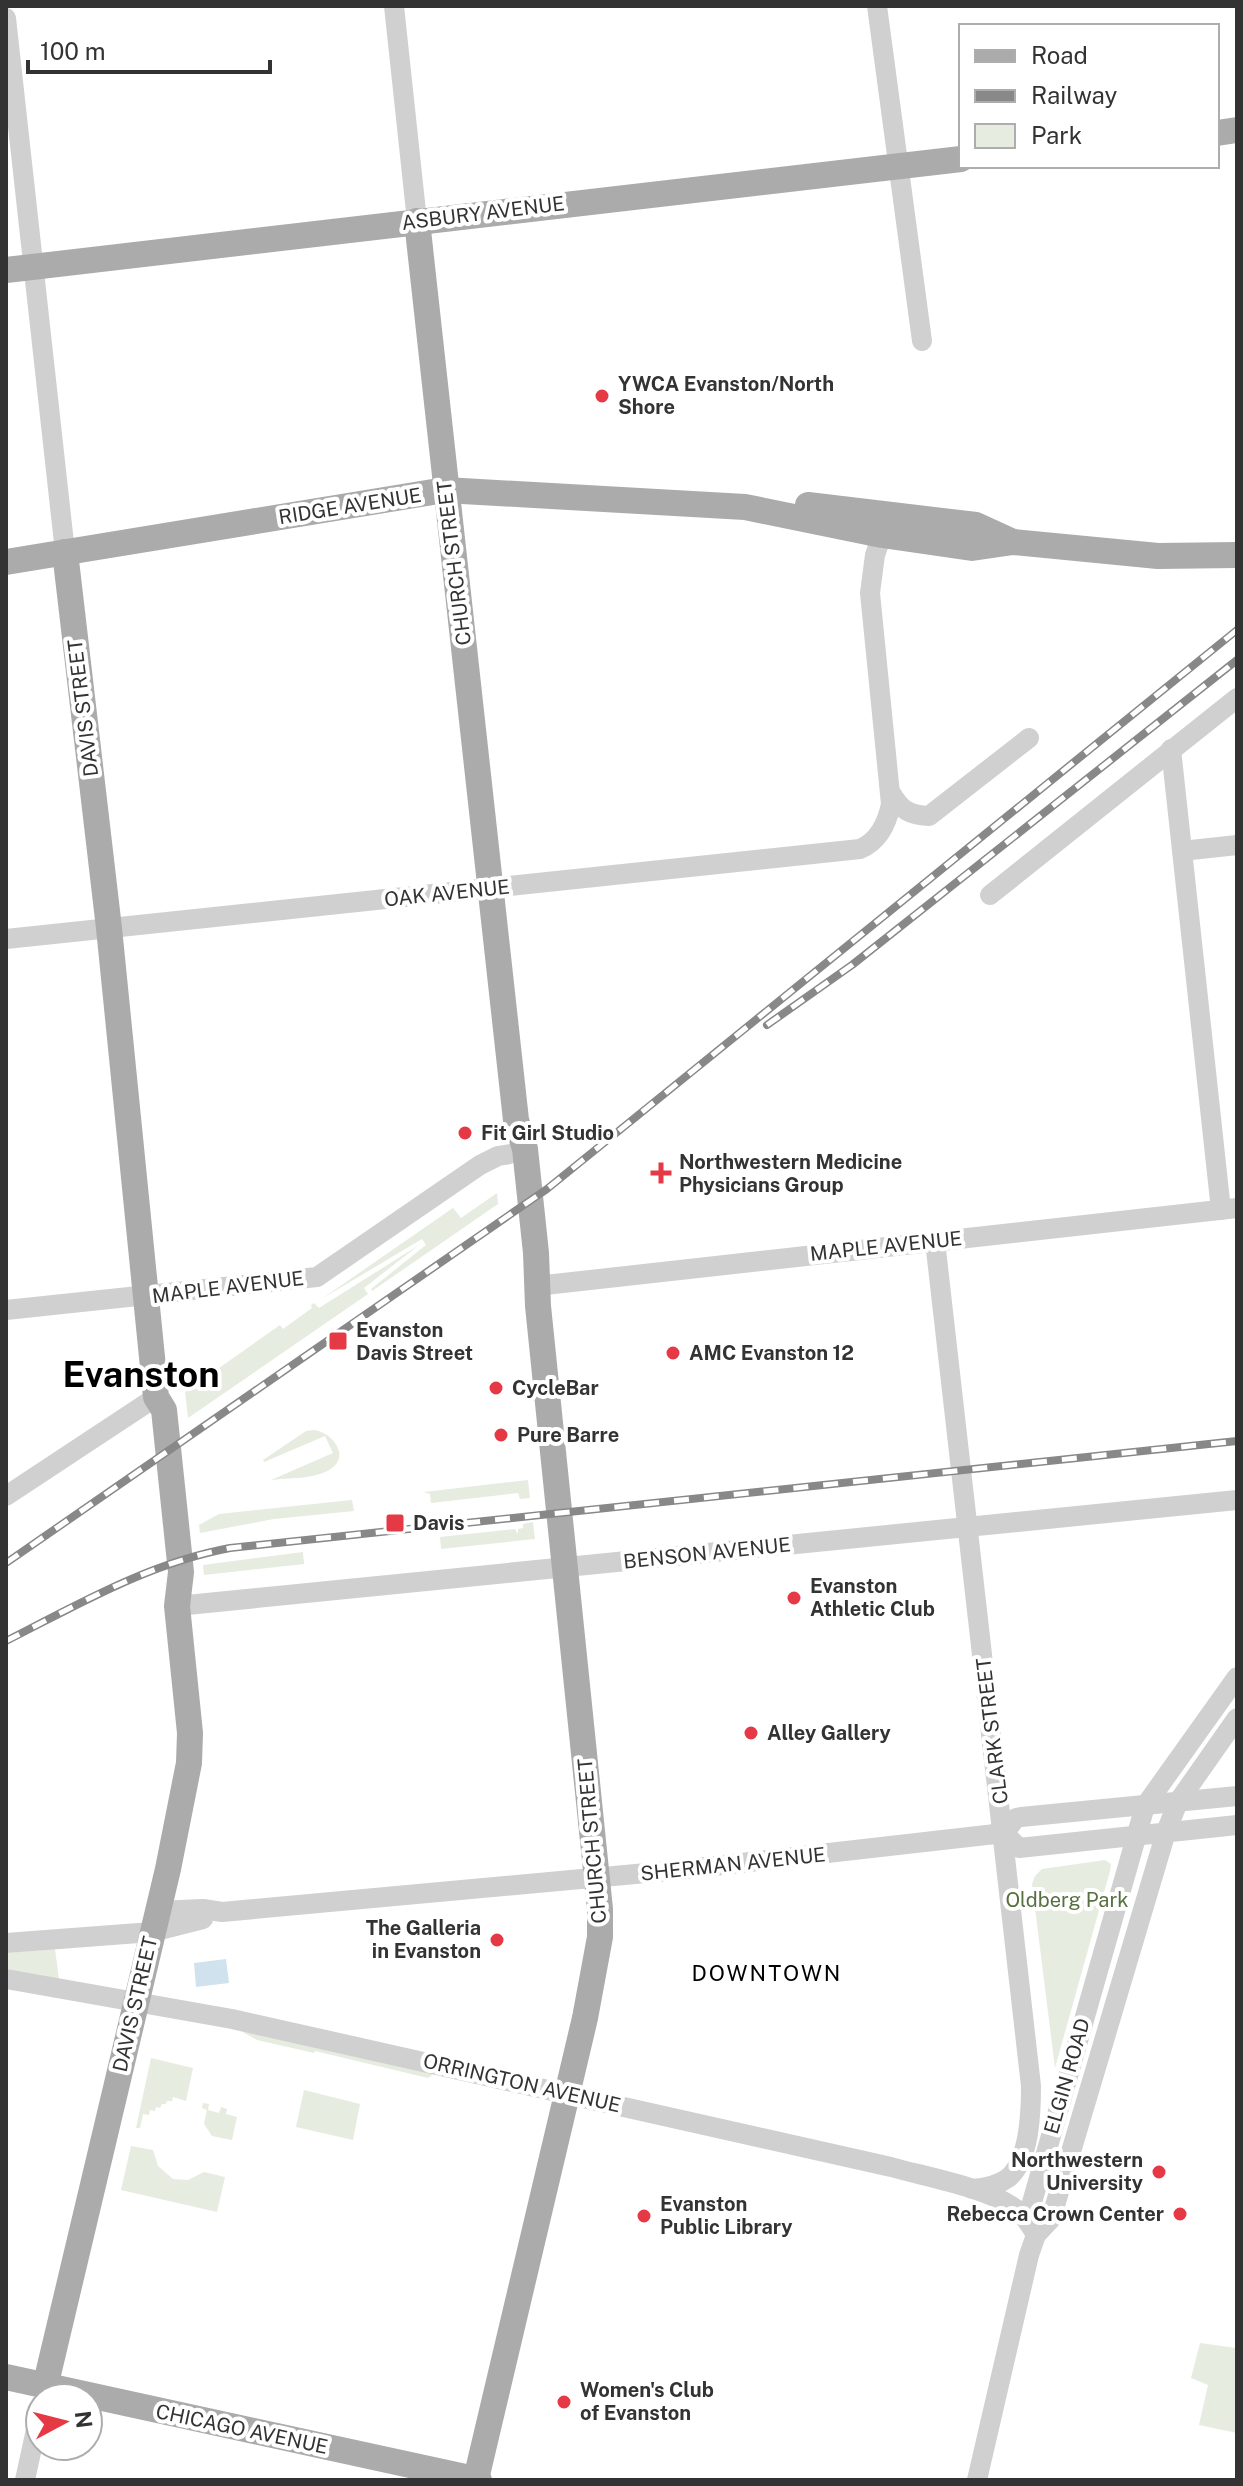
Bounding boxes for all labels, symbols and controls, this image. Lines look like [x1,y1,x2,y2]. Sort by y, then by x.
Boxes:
scale bar [28,24,270,74]
legend [959,24,1219,168]
text: 100 m [40,37,106,65]
text: Road [1031,41,1088,69]
text: Railway [1031,81,1117,109]
text: Park [1031,121,1082,149]
street label: ASBURY AVENUE [400,191,566,235]
place label: YWCA Evanston/North Shore [618,372,834,419]
marker: YWCA Evanston/North Shore [593,387,611,405]
street label: CHURCH STREET [432,479,476,647]
street label: RIDGE AVENUE [277,483,423,529]
street label: DAVIS STREET [63,638,103,778]
street label: OAK AVENUE [383,874,511,912]
place label: Fit Girl Studio [481,1121,614,1145]
marker: Fit Girl Studio [456,1124,474,1142]
place label: Northwestern Medicine Physicians Group [679,1150,902,1197]
marker: Northwestern Medicine Physicians Group [650,1162,672,1184]
street label: MAPLE AVENUE [809,1226,963,1266]
street label: MAPLE AVENUE [151,1266,305,1308]
place label: Evanston Davis Street [356,1318,473,1365]
marker: Evanston Davis Street [327,1330,349,1352]
place label: AMC Evanston 12 [689,1341,854,1365]
marker: AMC Evanston 12 [664,1344,682,1362]
district label: Evanston [62,1353,220,1395]
place label: CycleBar [512,1376,599,1400]
marker: CycleBar [487,1379,505,1397]
place label: Pure Barre [517,1423,619,1447]
marker: Pure Barre [492,1426,510,1444]
place label: Davis [413,1511,465,1535]
marker: Davis [384,1512,406,1534]
street label: BENSON AVENUE [622,1532,792,1574]
place label: Evanston Athletic Club [810,1574,935,1621]
marker: Evanston Athletic Club [785,1589,803,1607]
street label: CLARK STREET [971,1656,1013,1806]
place label: Alley Gallery [767,1721,891,1745]
marker: Alley Gallery [742,1724,760,1742]
street label: CHURCH STREET [573,1757,611,1925]
street label: SHERMAN AVENUE [639,1842,827,1886]
park label: Oldberg Park [1006,1888,1128,1912]
place label: The Galleria in Evanston [366,1916,481,1963]
marker: The Galleria in Evanston [488,1931,506,1949]
street label: DAVIS STREET [108,1934,162,2074]
district label: DOWNTOWN [692,1960,842,1986]
street label: ELGIN ROAD [1039,2015,1095,2137]
street label: ORRINGTON AVENUE [421,2049,623,2117]
place label: Northwestern University [1011,2148,1143,2195]
marker: Northwestern University [1150,2163,1168,2181]
place label: Evanston Public Library [660,2192,793,2239]
place label: Rebecca Crown Center [946,2202,1164,2226]
marker: Rebecca Crown Center [1171,2205,1189,2223]
marker: Evanston Public Library [635,2207,653,2225]
place label: Women's Club of Evanston [580,2378,714,2425]
north arrow [24,2382,104,2462]
marker: Women's Club of Evanston [555,2393,573,2411]
street label: CHICAGO AVENUE [154,2399,330,2459]
text: N [70,2409,98,2430]

